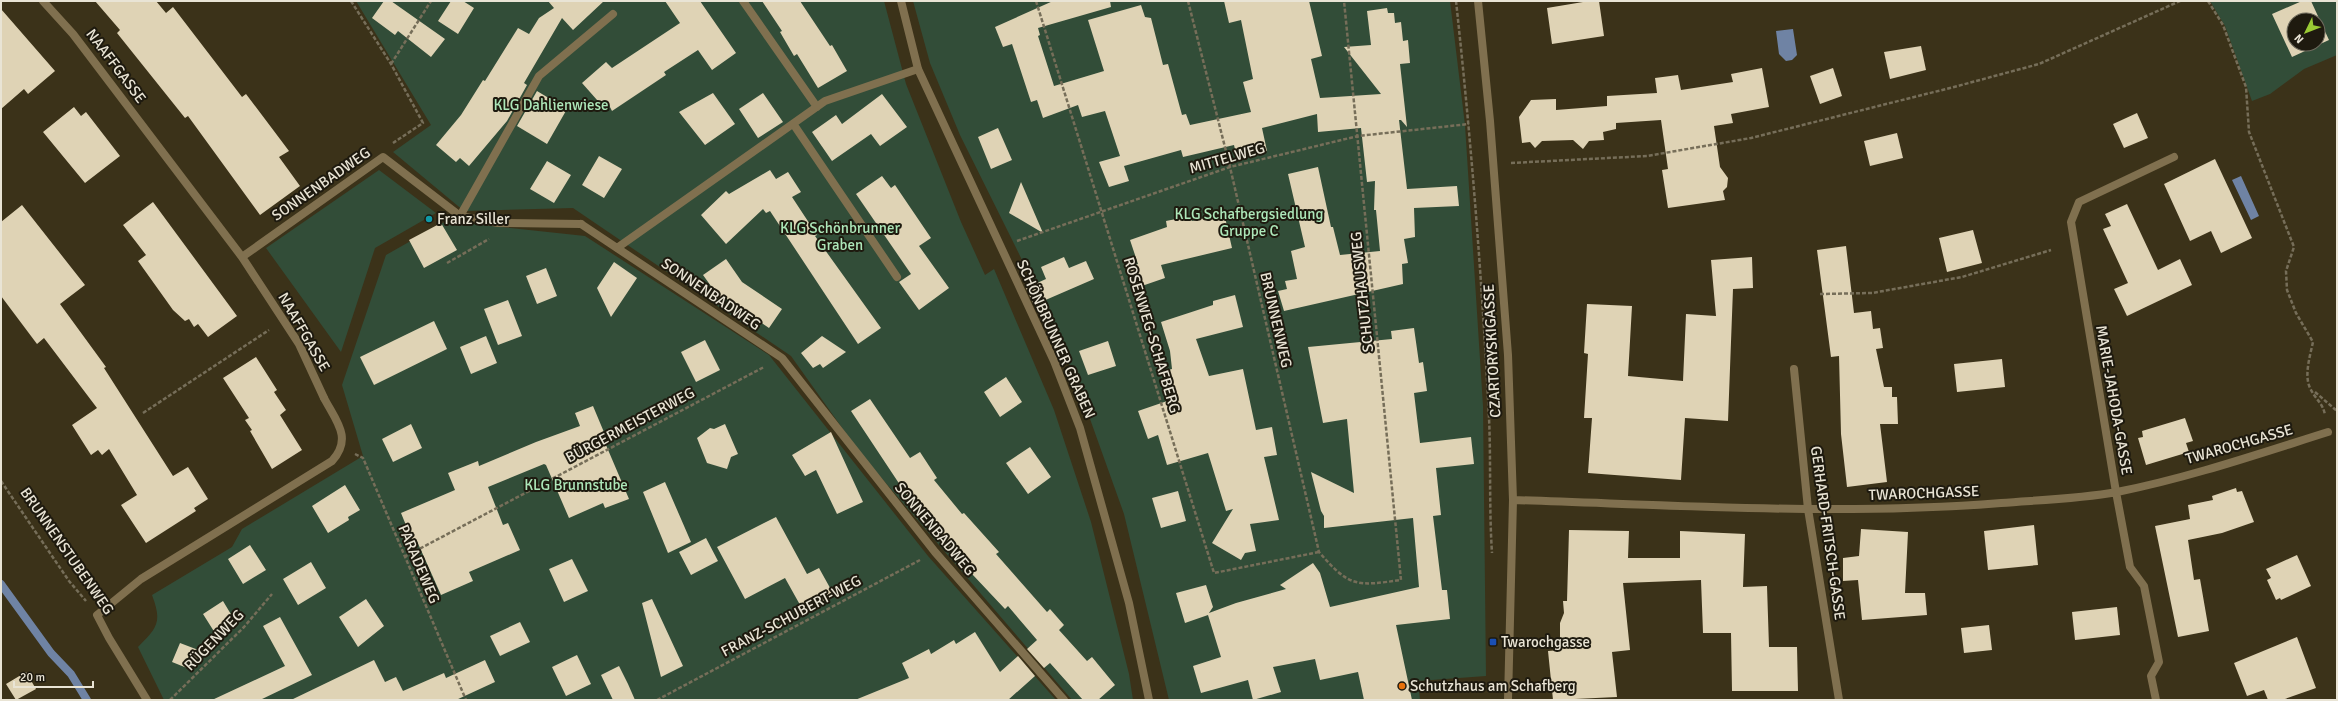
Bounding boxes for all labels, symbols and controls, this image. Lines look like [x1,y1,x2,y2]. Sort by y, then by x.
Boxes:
north arrow [2286,12,2326,52]
street label: NAAFFGASSE [82,25,150,107]
text: N [2292,31,2306,46]
park label: KLG Dahlienwiese [493,96,609,114]
street label: MITTELWEG [1187,139,1267,177]
street label: SONNENBADWEG [268,143,374,225]
park label: KLG Schafbergsiedlung Gruppe C [1175,205,1324,240]
place label: Franz Siller [437,210,510,228]
marker: Franz Siller [424,214,434,224]
park label: KLG Schönbrunner Graben [780,219,900,254]
street label: SCHUTZHAUSWEG [1347,231,1377,353]
street label: SONNENBADWEG [658,254,764,334]
street label: ROSENWEG-SCHAFBERG [1120,255,1184,415]
street label: SCHÖNBRUNNER GRABEN [1013,257,1099,421]
street label: BRUNNENWEG [1256,270,1296,370]
street label: CZARTORYSKIGASSE [1480,284,1504,418]
street label: NAAFFGASSE [274,289,334,375]
street label: MARIE-JAHODA-GASSE [2092,324,2136,476]
street label: BÜRGERMEISTERWEG [562,383,698,467]
street label: TWAROCHGASSE [2183,420,2295,468]
street label: GERHARD-FRITSCH-GASSE [1807,445,1849,621]
park label: KLG Brunnstube [524,476,628,494]
street label: SONNENBADWEG [891,479,979,579]
street label: TWAROCHGASSE [1868,482,1980,504]
street label: BRUNNENSTUBENWEG [16,484,118,618]
street label: PARADEWEG [394,522,444,606]
street label: FRANZ-SCHUBERT-WEG [718,571,864,661]
street label: RÜGENWEG [180,606,248,674]
place label: Twarochgasse [1501,633,1590,651]
marker: Twarochgasse [1488,637,1498,647]
scale bar [14,663,93,689]
text: 20 m [20,670,45,685]
place label: Schutzhaus am Schafberg [1410,677,1576,695]
marker: Schutzhaus am Schafberg [1397,681,1407,691]

